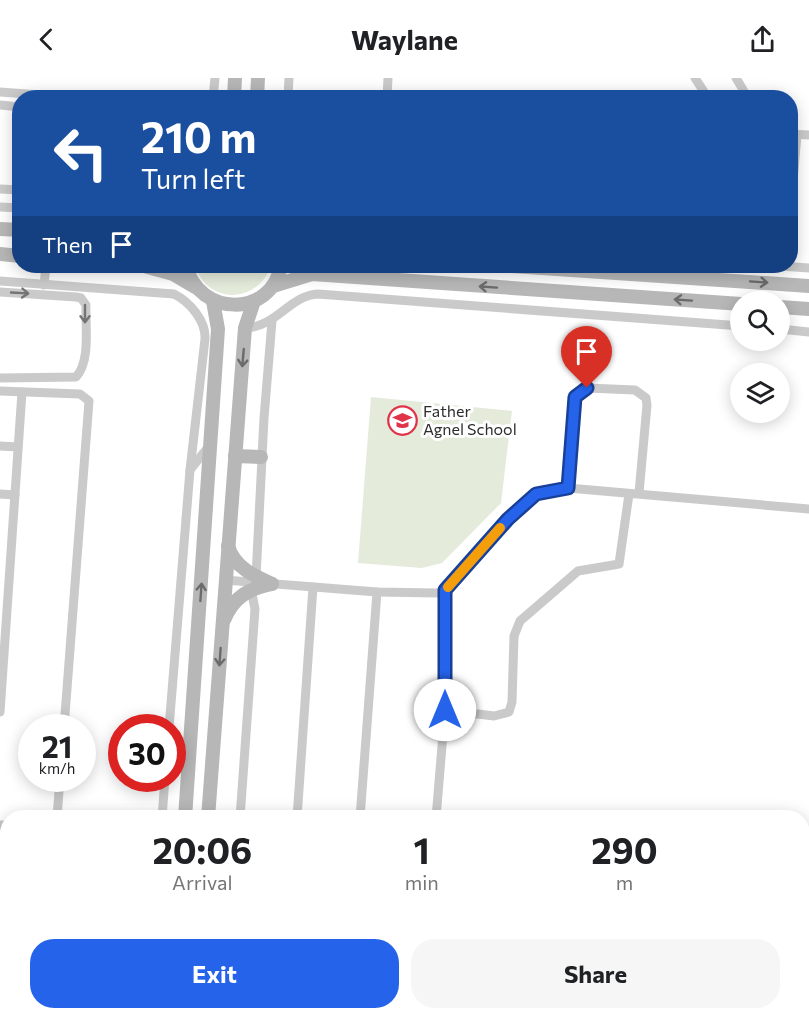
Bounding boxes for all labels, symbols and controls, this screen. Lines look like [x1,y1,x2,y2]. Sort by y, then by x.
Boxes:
icon: back [30,23,63,56]
text: Waylane [351,23,458,56]
icon: share [746,23,779,56]
text: 210 m [141,110,256,162]
icon: left [42,114,120,192]
text: Turn left [141,162,245,195]
icon: arrive [105,228,138,261]
text: Then [42,231,93,258]
one-way arrow [748,277,768,288]
one-way arrow [479,281,499,292]
one-way arrow [10,288,30,299]
map controls [730,291,790,423]
button: search [730,291,790,351]
one-way arrow [673,294,693,305]
one-way arrow [79,304,91,323]
pin [561,326,612,388]
icon: arrive [570,335,603,368]
one-way arrow [237,348,248,368]
button: layers [730,363,790,423]
place label: Father Agnel School [423,401,517,438]
school or university icon: Father Agnel School [386,404,418,436]
one-way arrow [195,582,206,602]
one-way arrow [214,647,225,667]
position arrow [413,678,477,742]
speed limit sign: 30 [108,714,186,792]
text: 21 [42,727,72,764]
text: km/h [39,759,75,777]
text: 20:06 [152,827,252,871]
text: 1 [414,827,430,871]
text: 290 [591,827,658,871]
text: Arrival [172,870,233,894]
text: min [405,870,439,894]
text: m [616,870,633,894]
button: Exit [30,939,399,1008]
button: Share [411,939,780,1008]

